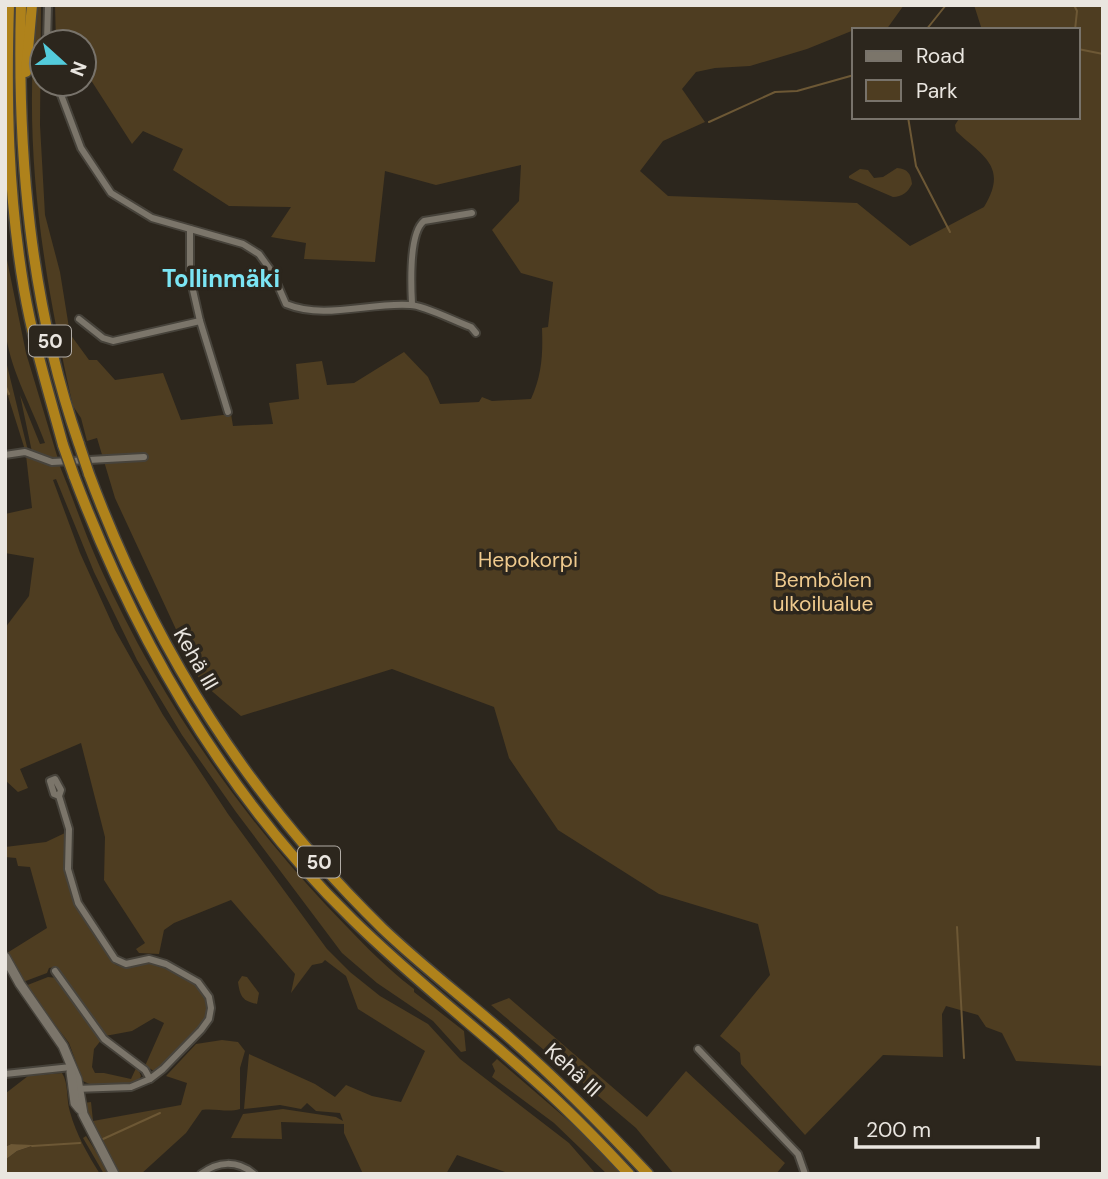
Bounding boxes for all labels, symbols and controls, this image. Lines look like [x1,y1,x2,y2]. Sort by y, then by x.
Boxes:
north arrow [28,28,98,98]
legend [852,28,1080,119]
text: Road [916,42,965,70]
text: N [64,58,93,80]
text: Park [916,77,958,105]
district label: Tollinmäki [162,263,280,294]
road number: 50 [29,326,71,356]
park label: Hepokorpi [478,546,578,574]
park label: Bembölen ulkoilualue [773,566,873,618]
street label: Kehä III [167,623,225,695]
road number: 50 [298,846,340,877]
street label: Kehä III [539,1037,607,1103]
scale bar [856,1106,1038,1150]
text: 200 m [866,1116,931,1144]

